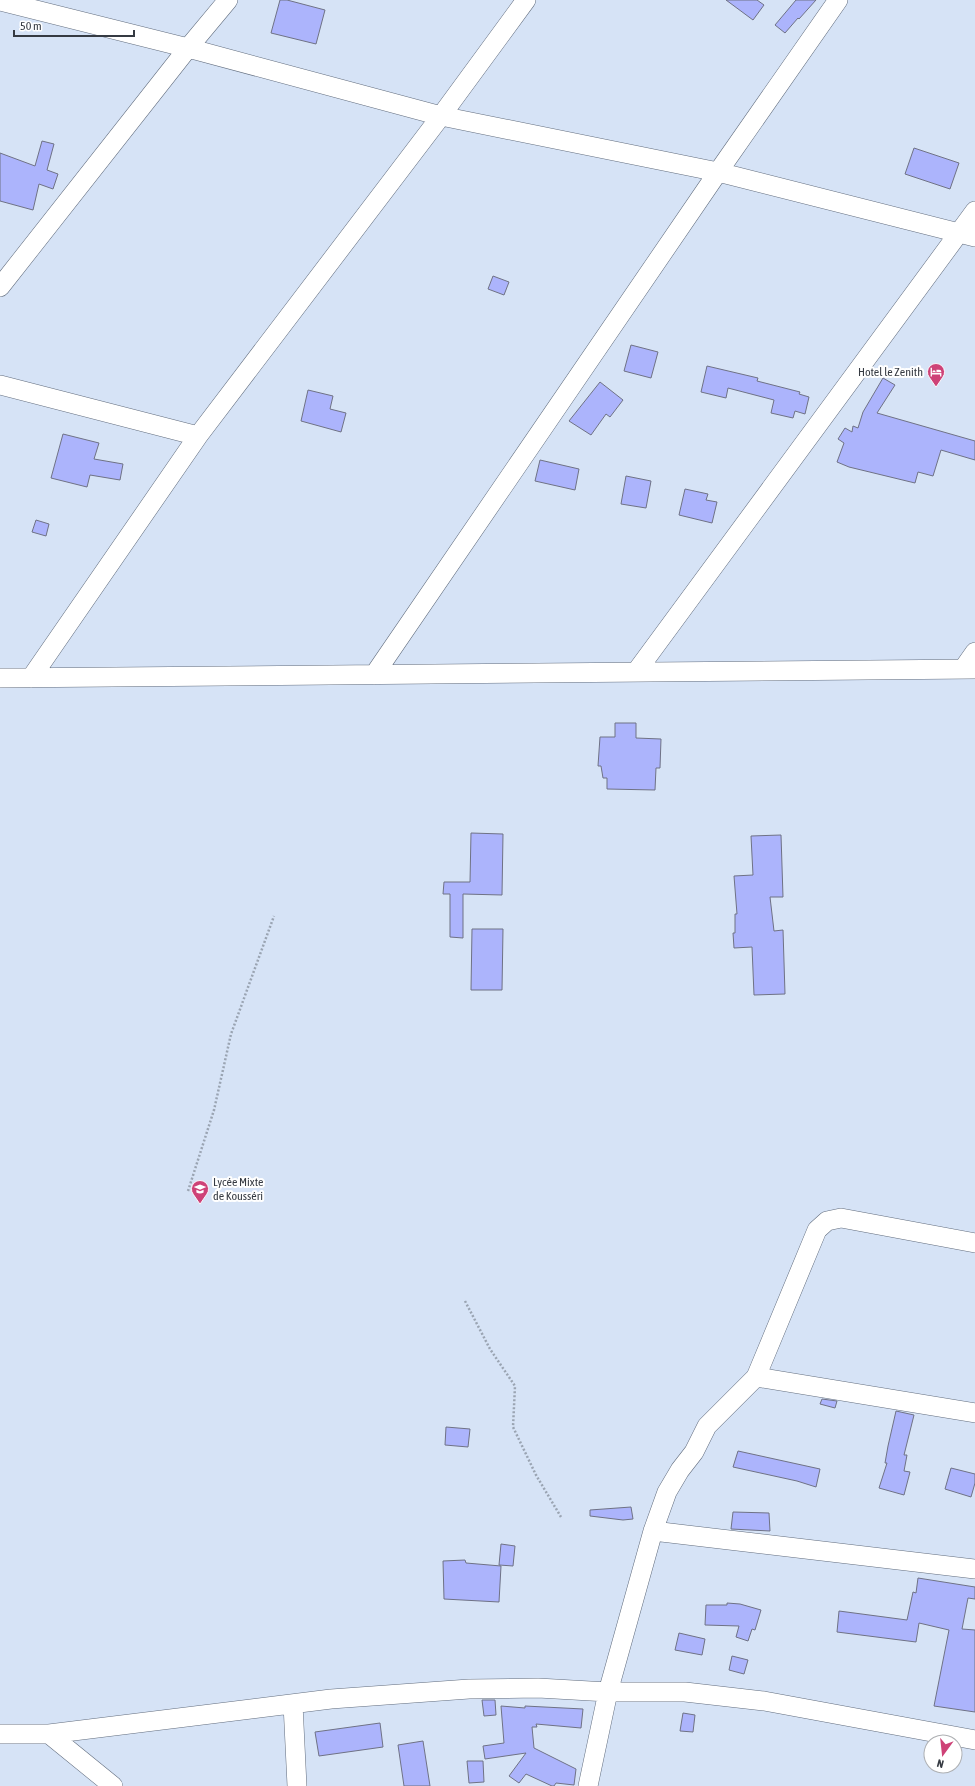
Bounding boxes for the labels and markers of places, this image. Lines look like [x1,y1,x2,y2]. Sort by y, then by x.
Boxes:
hotel icon: Hotel le Zenith [926,362,946,387]
place label: Hotel le Zenith [858,365,923,379]
place label: Lycée Mixte de Kousséri [213,1175,263,1203]
school or university icon: Lycée Mixte de Kousséri [190,1179,210,1204]

